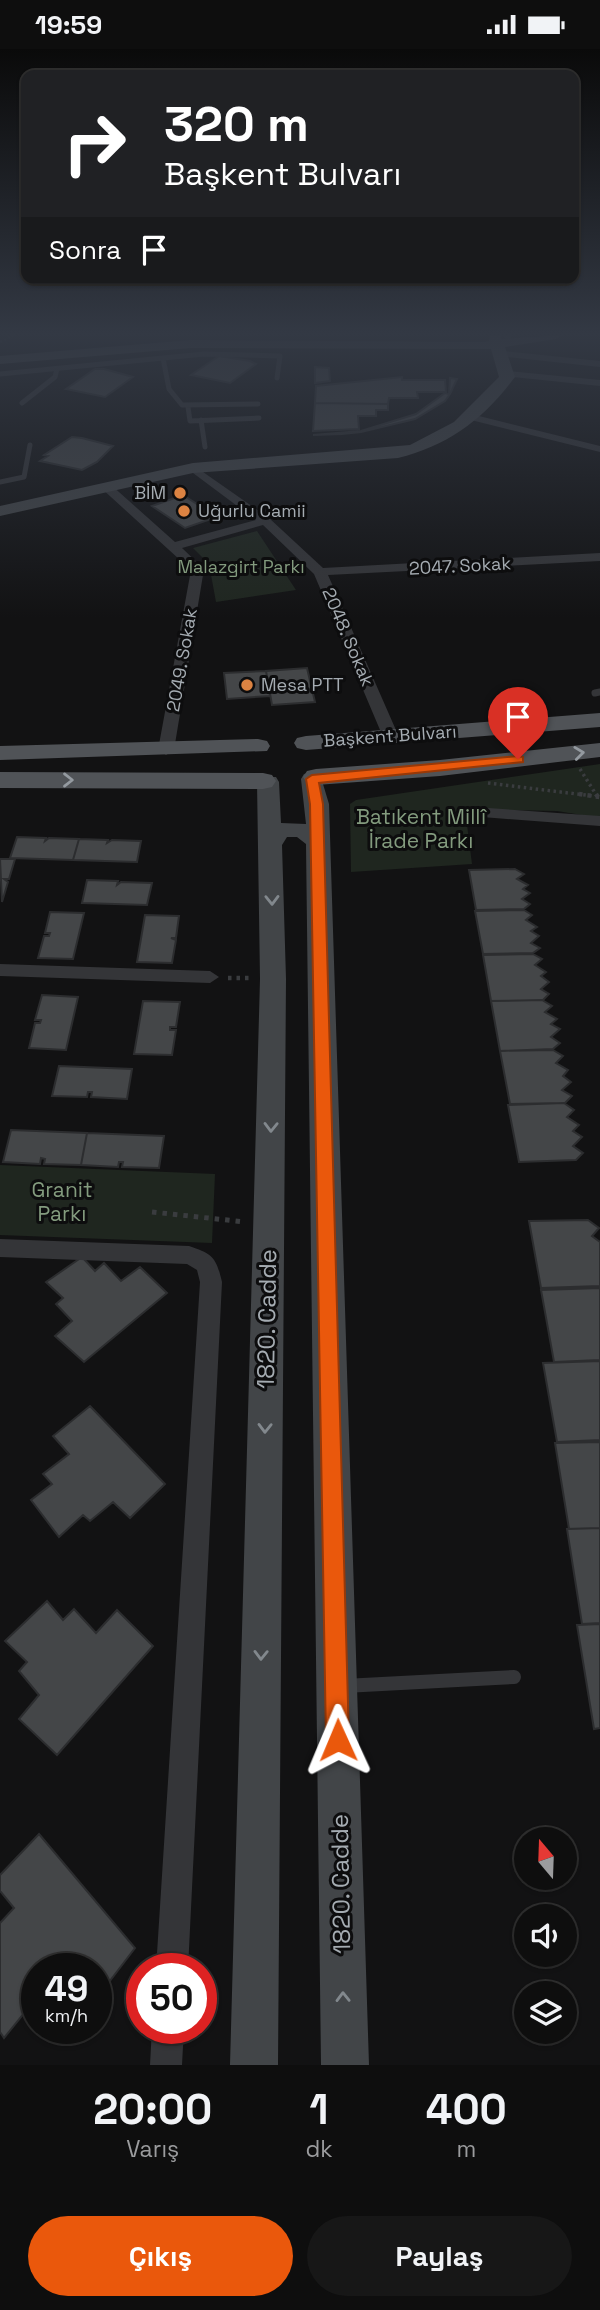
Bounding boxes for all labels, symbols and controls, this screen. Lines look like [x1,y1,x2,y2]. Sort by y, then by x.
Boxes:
text: 19:59 [35,8,102,42]
text: 320 m [164,93,309,155]
icon: right [49,98,140,189]
text: Başkent Bulvarı [164,154,401,194]
icon: arrive [135,231,173,269]
text: Sonra [49,233,121,267]
place label: BİM [134,481,166,504]
marker: BİM [172,485,188,501]
place label: Uğurlu Camii [198,499,306,522]
marker: Uğurlu Camii [176,503,192,519]
street label: 2047. Sokak [408,551,512,580]
park label: Malazgirt Parkı [177,555,305,578]
street label: 2048. Sokak [317,584,380,690]
street label: 2049. Sokak [161,606,202,713]
place label: Mesa PTT [261,673,344,696]
marker: Mesa PTT [239,677,255,693]
pin [488,687,548,759]
icon: arrive [499,698,537,736]
street label: Başkent Bulvarı [323,719,457,752]
one-way arrow [573,745,585,760]
one-way arrow [63,772,74,788]
park label: Batıkent Millî İrade Parkı [356,803,488,854]
one-way arrow [265,894,280,905]
one-way arrow [263,1122,278,1133]
park label: Granit Parkı [31,1176,93,1227]
street label: 1820. Cadde [250,1249,283,1389]
one-way arrow [257,1423,273,1434]
one-way arrow [253,1651,269,1661]
position arrow [301,1703,375,1777]
street label: 1820. Cadde [324,1814,357,1954]
north arrow [514,1827,578,1890]
map controls [514,1827,577,2044]
button: sound [514,1904,577,1967]
speed limit sign: 50 [126,1953,217,2044]
text: 49 [45,1967,88,2011]
button: layers [514,1981,577,2044]
one-way arrow [335,1991,351,2002]
text: km/h [45,2004,88,2027]
text: 20:00 [93,2083,212,2136]
text: 1 [309,2083,328,2136]
text: 400 [426,2083,507,2136]
text: Varış [126,2134,179,2164]
text: dk [305,2134,333,2164]
text: m [456,2134,476,2164]
button: Çıkış [28,2216,293,2296]
button: Paylaş [307,2216,572,2296]

